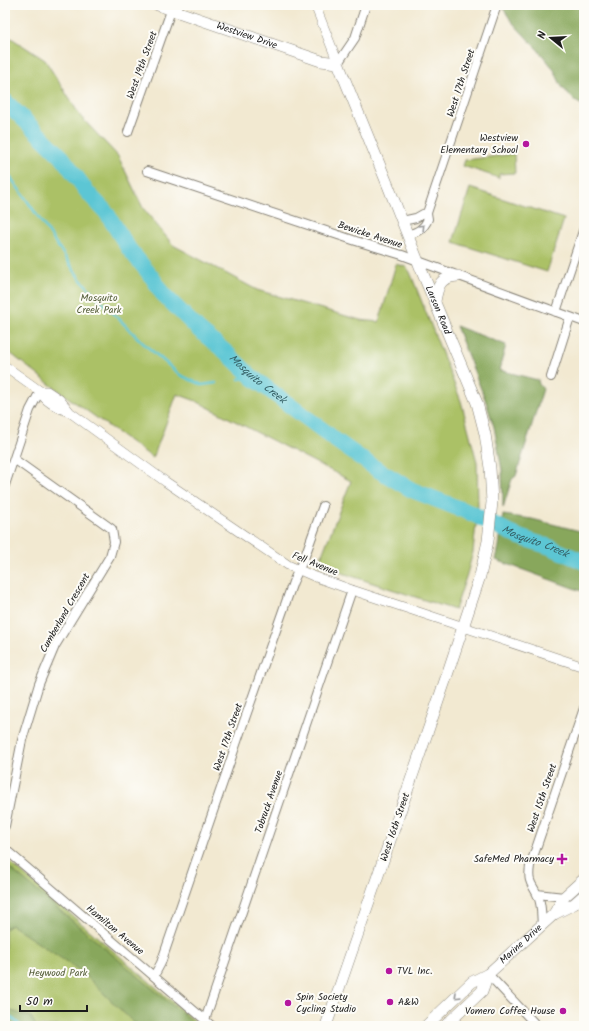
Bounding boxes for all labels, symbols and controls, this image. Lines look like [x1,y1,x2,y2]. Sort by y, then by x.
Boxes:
street label: Westview Drive [214,18,280,54]
north arrow [531,18,571,58]
street label: West 19th Street [122,29,162,101]
text: N [533,29,552,41]
street label: West 17th Street [442,47,480,119]
place label: Westview Elementary School [440,130,519,158]
marker: Westview Elementary School [521,139,531,149]
street label: Bewicke Avenue [336,217,405,253]
one-way arrow [417,224,425,232]
street label: Larson Road [421,283,456,338]
park label: Mosquito Creek Park [76,290,122,318]
water label: Mosquito Creek [224,350,292,410]
water label: Mosquito Creek [498,521,573,564]
street label: Fell Avenue [290,548,341,581]
street label: Cumberland Crescent [36,570,94,656]
street label: West 17th Street [209,701,247,773]
street label: West 15th Street [523,761,561,834]
street label: Tobruck Avenue [251,768,287,836]
street label: West 16th Street [376,790,414,864]
place label: SafeMed Pharmacy [474,851,554,867]
marker: SafeMed Pharmacy [557,854,567,864]
street label: Hamilton Avenue [83,901,148,959]
street label: Marine Drive [496,920,546,968]
place label: TVL Inc. [397,963,432,979]
park label: Heywood Park [29,965,88,981]
marker: TVL Inc. [384,966,394,976]
scale bar [20,987,87,1013]
place label: Spin Society Cycling Studio [296,989,356,1017]
one-way arrow [454,991,462,999]
text: 50 m [26,992,53,1011]
place label: A&W [398,994,419,1010]
marker: A&W [385,997,395,1007]
marker: Spin Society Cycling Studio [283,998,293,1008]
place label: Vomero Coffee House [465,1003,555,1019]
marker: Vomero Coffee House [558,1006,568,1016]

